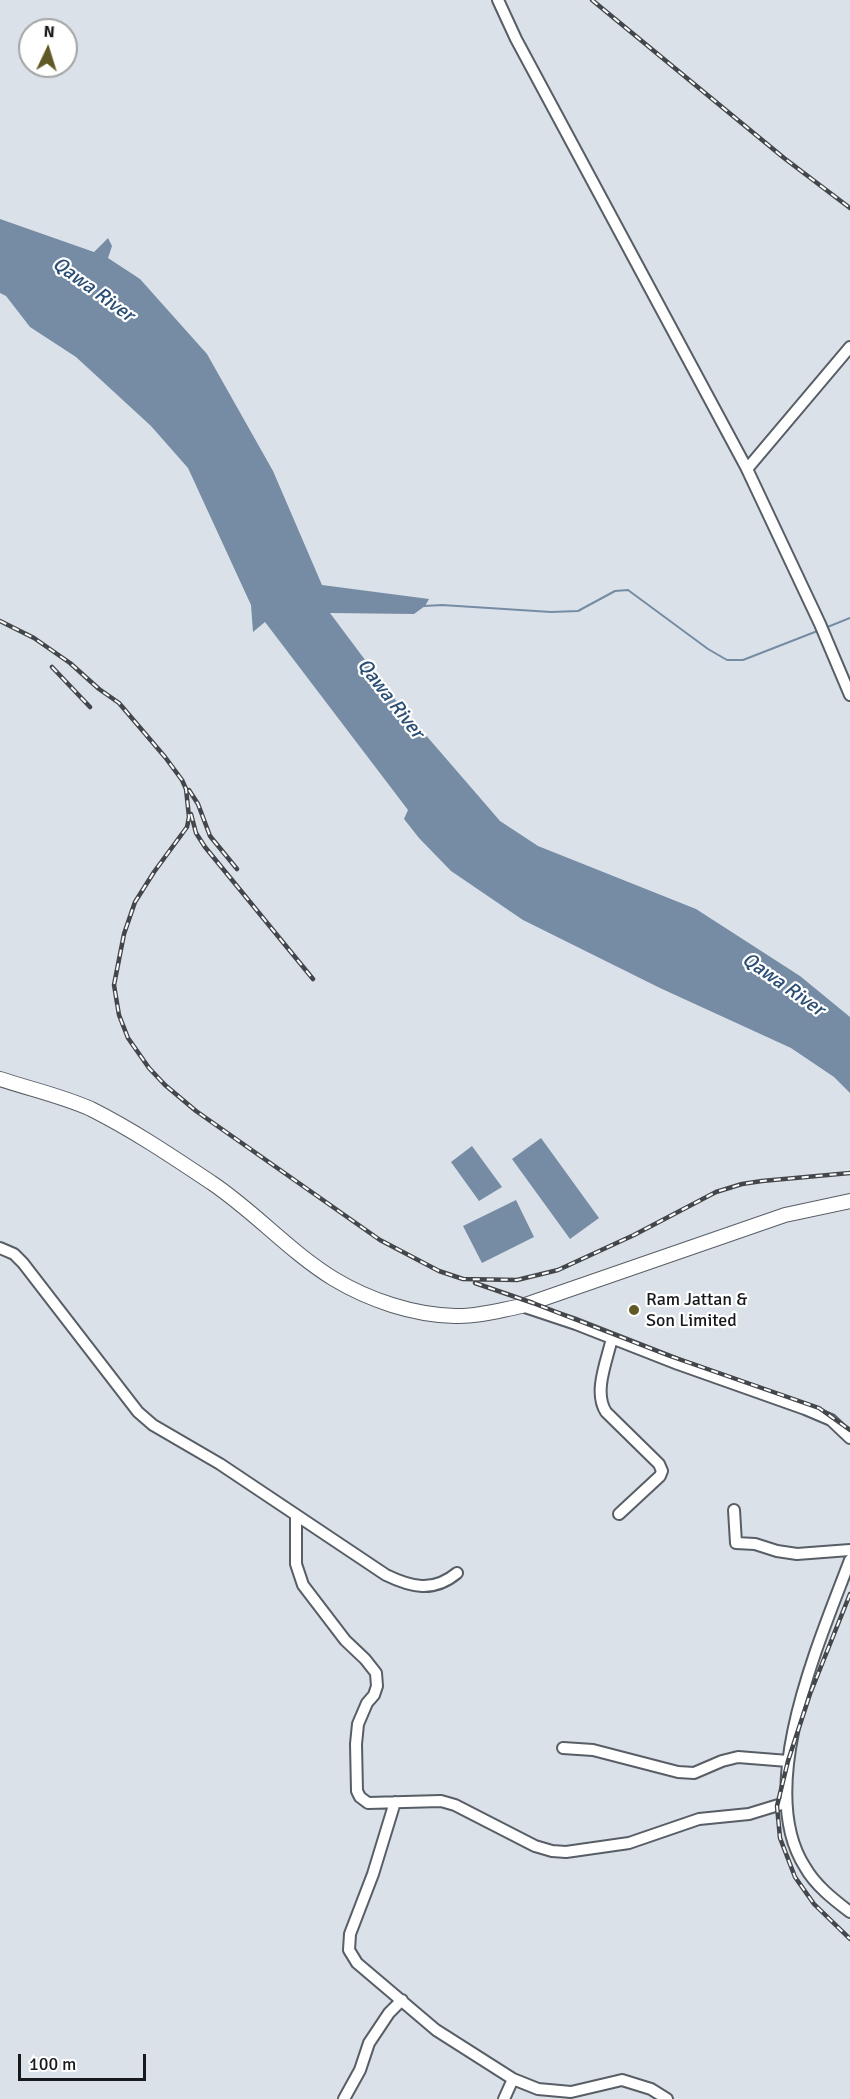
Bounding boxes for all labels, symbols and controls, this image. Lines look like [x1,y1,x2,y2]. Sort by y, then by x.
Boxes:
north arrow [18,18,78,78]
text: N [43,22,55,42]
water label: Qawa River [48,252,138,328]
water label: Qawa River [351,654,429,744]
water label: Qawa River [737,948,829,1022]
place label: Ram Jattan & Son Limited [646,1289,747,1332]
marker: Ram Jattan & Son Limited [627,1303,641,1317]
scale bar [21,2042,148,2080]
text: 100 m [29,2053,76,2075]

